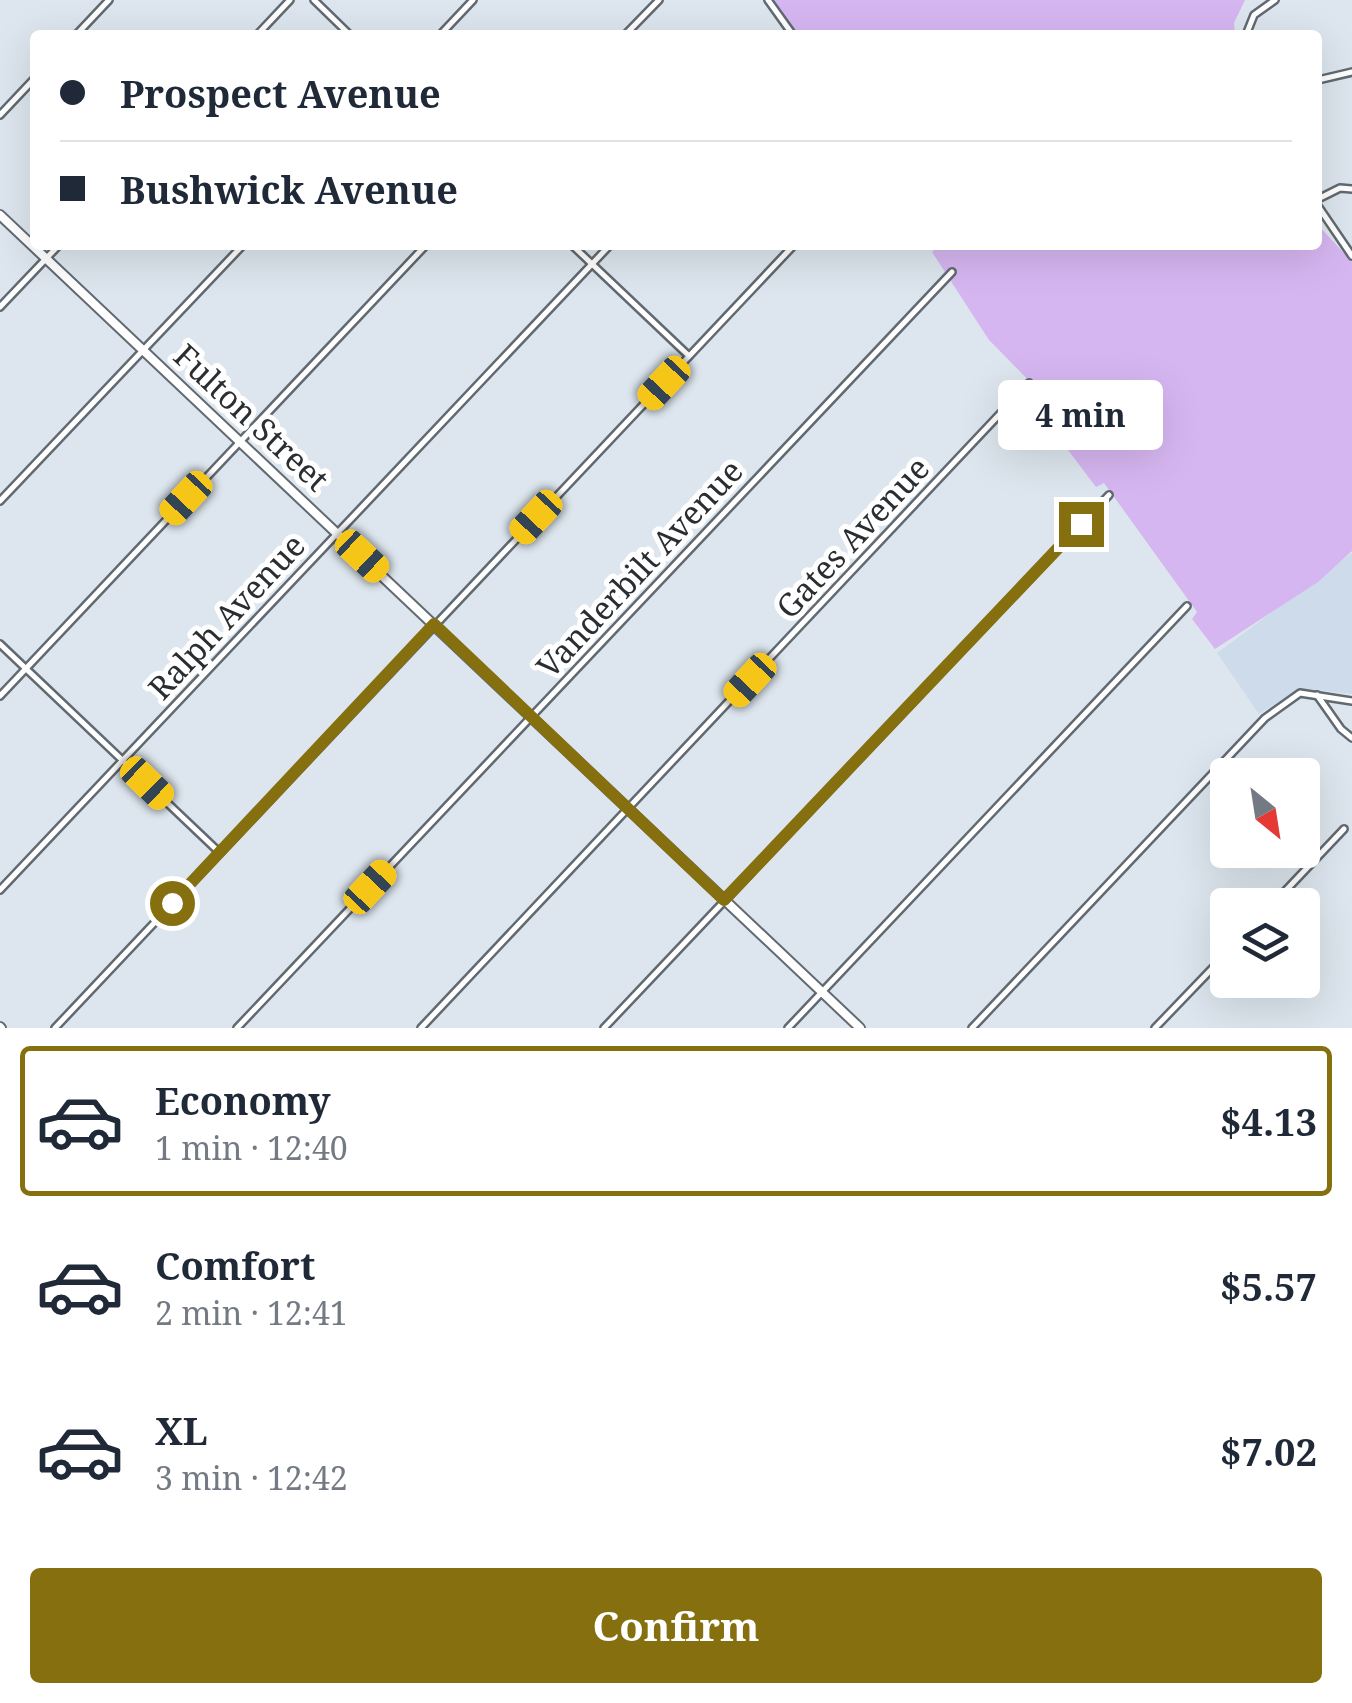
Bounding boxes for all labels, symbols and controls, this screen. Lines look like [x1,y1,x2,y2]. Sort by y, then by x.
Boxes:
text: Prospect Avenue [120,67,441,119]
text: Bushwick Avenue [120,163,458,215]
street label: Fulton Street [165,334,339,500]
car [633,351,695,415]
callout: 4 min [998,379,1164,449]
text: 4 min [1035,393,1126,436]
street label: Gates Avenue [766,447,938,627]
street label: Vanderbilt Avenue [526,449,751,686]
car [155,466,217,530]
car [505,485,567,549]
route end [1059,502,1104,547]
street label: Ralph Avenue [138,524,314,708]
car [330,525,394,587]
car [719,648,781,712]
car [115,751,179,815]
north arrow [1210,758,1320,868]
map controls [1210,758,1320,998]
car [339,855,401,919]
route start [150,881,195,926]
button: layers [1210,888,1320,998]
text: Economy [155,1074,331,1126]
icon: car [35,1076,125,1166]
text: $4.13 [1220,1095,1317,1147]
text: 1 min · 12:40 [155,1126,348,1169]
text: Comfort [155,1239,315,1291]
icon: car [35,1241,125,1331]
text: $5.57 [1220,1260,1317,1312]
text: 2 min · 12:41 [155,1291,348,1334]
text: XL [155,1404,208,1456]
icon: car [35,1406,125,1496]
text: $7.02 [1220,1425,1317,1477]
text: 3 min · 12:42 [155,1456,348,1499]
button: Confirm [30,1568,1322,1683]

